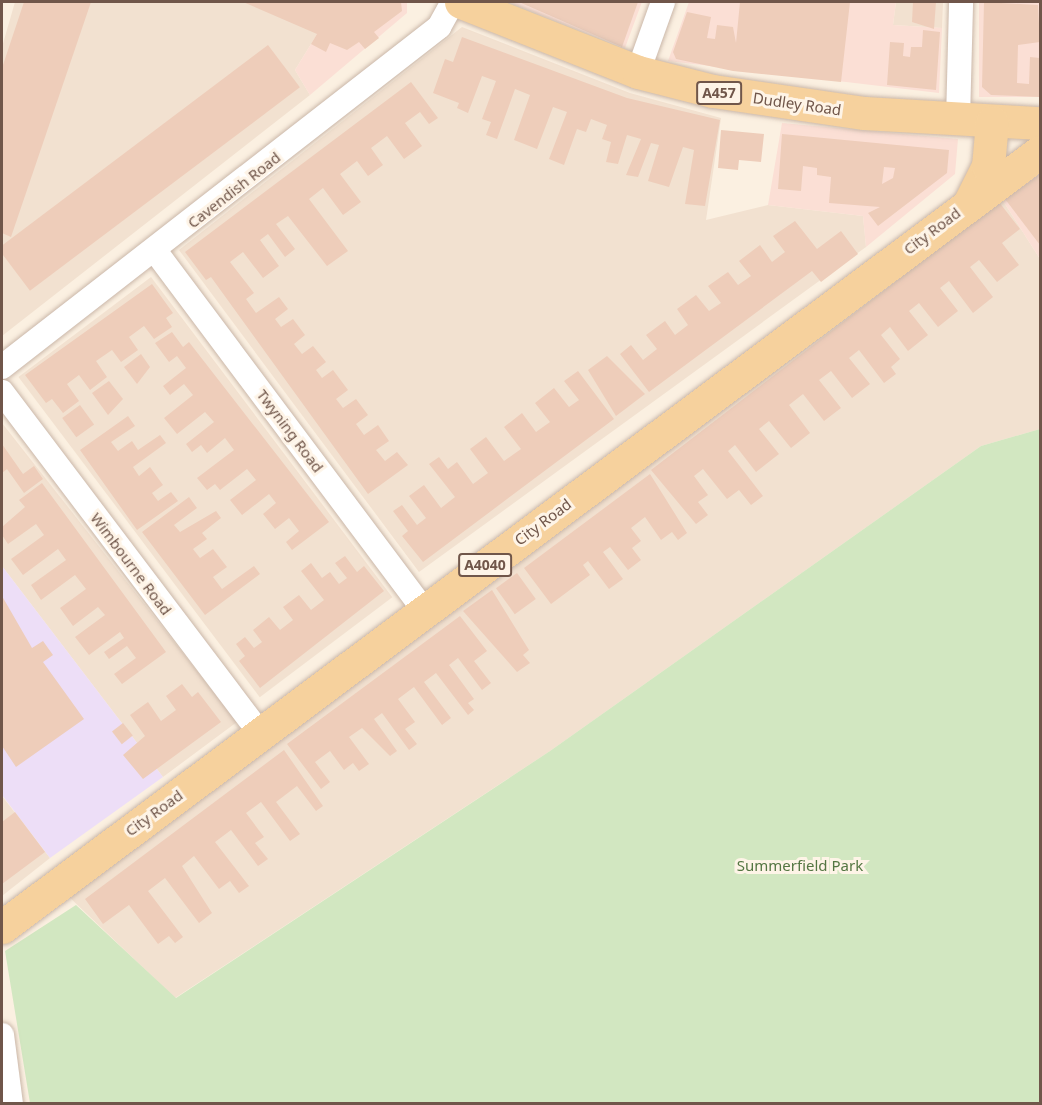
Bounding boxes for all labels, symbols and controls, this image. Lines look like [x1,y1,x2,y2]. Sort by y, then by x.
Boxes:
road number: A457 [695,82,743,104]
street label: Dudley Road [752,89,842,119]
street label: Cavendish Road [184,148,284,232]
street label: City Road [900,204,964,258]
street label: Twyning Road [253,386,327,476]
street label: City Road [511,495,575,549]
street label: Wimbourne Road [87,509,175,619]
road number: A4040 [458,554,512,576]
street label: City Road [122,786,186,840]
park label: Summerfield Park [737,857,863,875]

